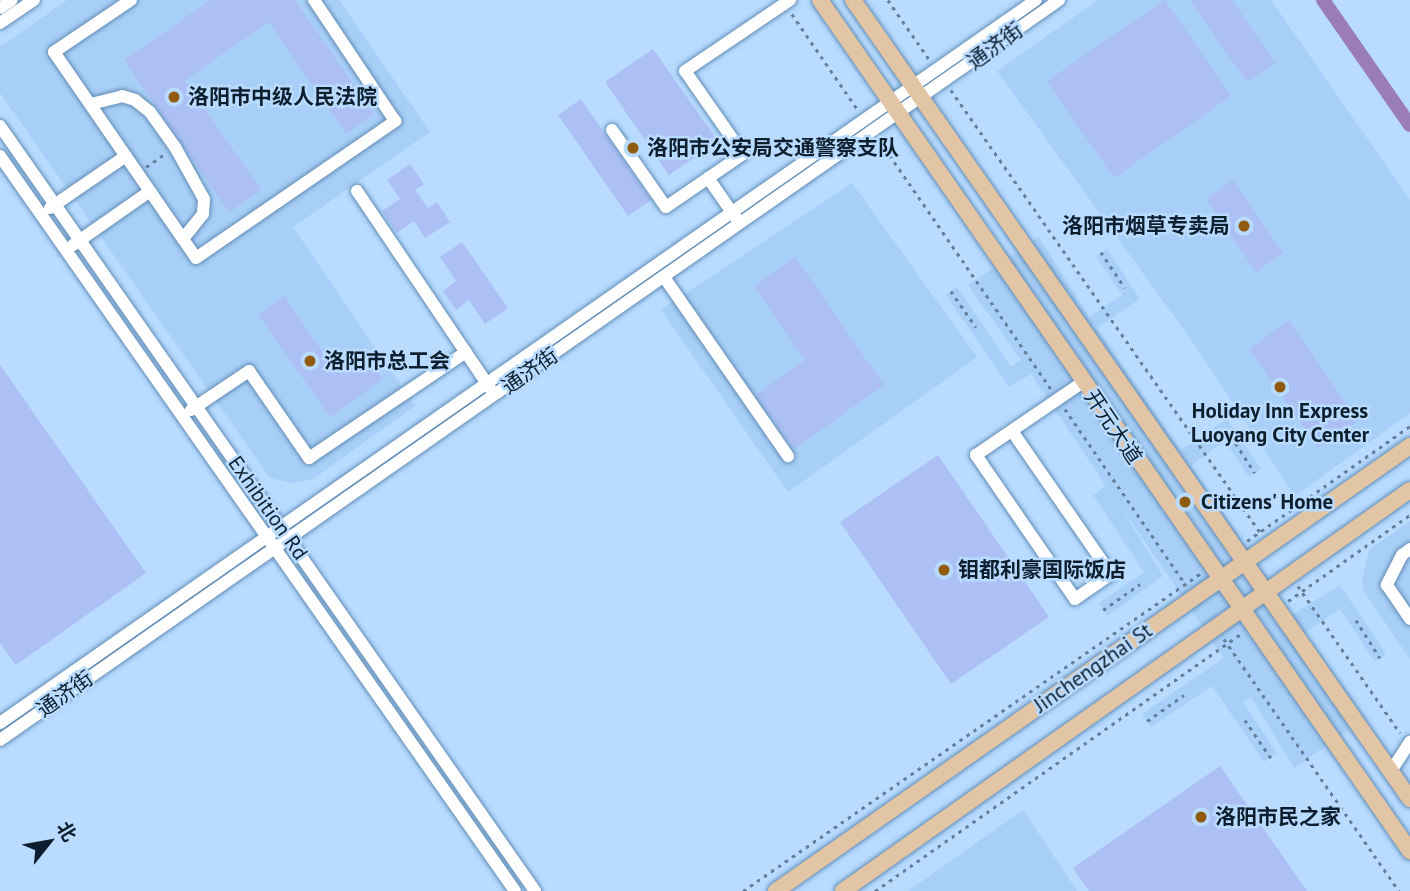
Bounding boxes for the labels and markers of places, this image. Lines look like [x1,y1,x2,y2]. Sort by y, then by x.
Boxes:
place label: 洛阳市中级人民法院 [188,84,377,110]
marker: 洛阳市中级人民法院 [166,89,182,105]
place label: 洛阳市公安局交通警察支队 [647,135,899,161]
marker: 洛阳市公安局交通警察支队 [625,140,641,156]
place label: 洛阳市烟草专卖局 [1062,213,1230,239]
marker: 洛阳市烟草专卖局 [1236,218,1252,234]
place label: 洛阳市总工会 [324,348,450,374]
marker: 洛阳市总工会 [302,353,318,369]
marker: Holiday Inn Express Luoyang City Center [1272,379,1288,395]
place label: Holiday Inn Express Luoyang City Center [1190,398,1370,448]
place label: Citizens' Home [1201,489,1335,515]
marker: Citizens' Home [1175,492,1195,512]
place label: 钼都利豪国际饭店 [958,557,1126,583]
marker: 钼都利豪国际饭店 [936,562,952,578]
place label: 洛阳市民之家 [1215,804,1341,830]
marker: 洛阳市民之家 [1193,809,1209,825]

